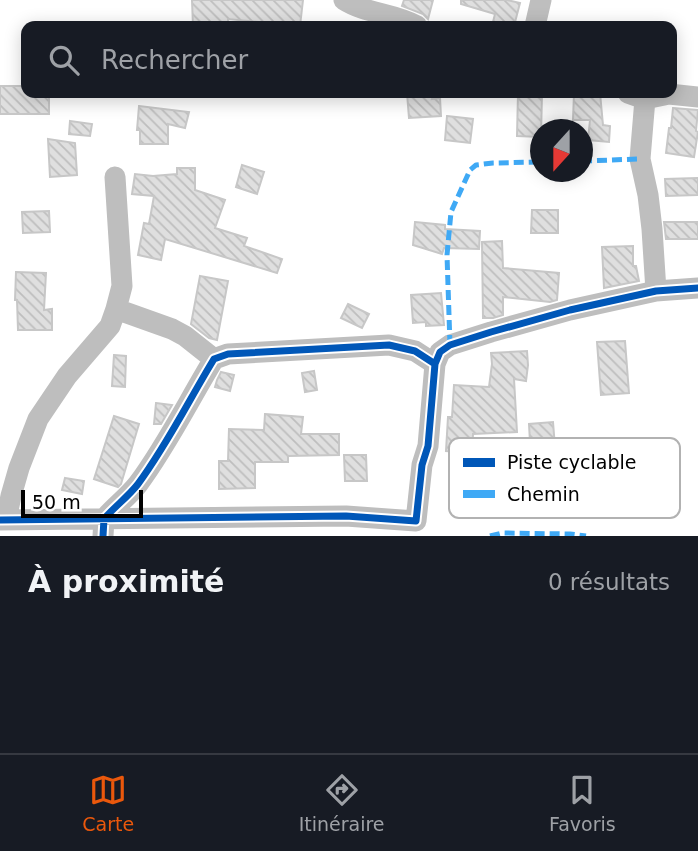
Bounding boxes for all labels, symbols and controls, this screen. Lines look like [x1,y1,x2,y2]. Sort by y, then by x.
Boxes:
search box [21,21,677,98]
icon: search [45,41,83,79]
text: Rechercher [101,45,248,75]
north arrow [530,119,593,182]
legend [449,438,680,518]
text: Piste cyclable [507,451,636,473]
text: Chemin [507,483,580,505]
scale bar [21,487,144,519]
text: 50 m [32,491,81,513]
text: À proximité [28,564,224,599]
text: 0 résultats [548,569,670,595]
tab: Carte [82,771,134,835]
tab: Itinéraire [299,771,385,835]
tab: Favoris [549,771,616,835]

